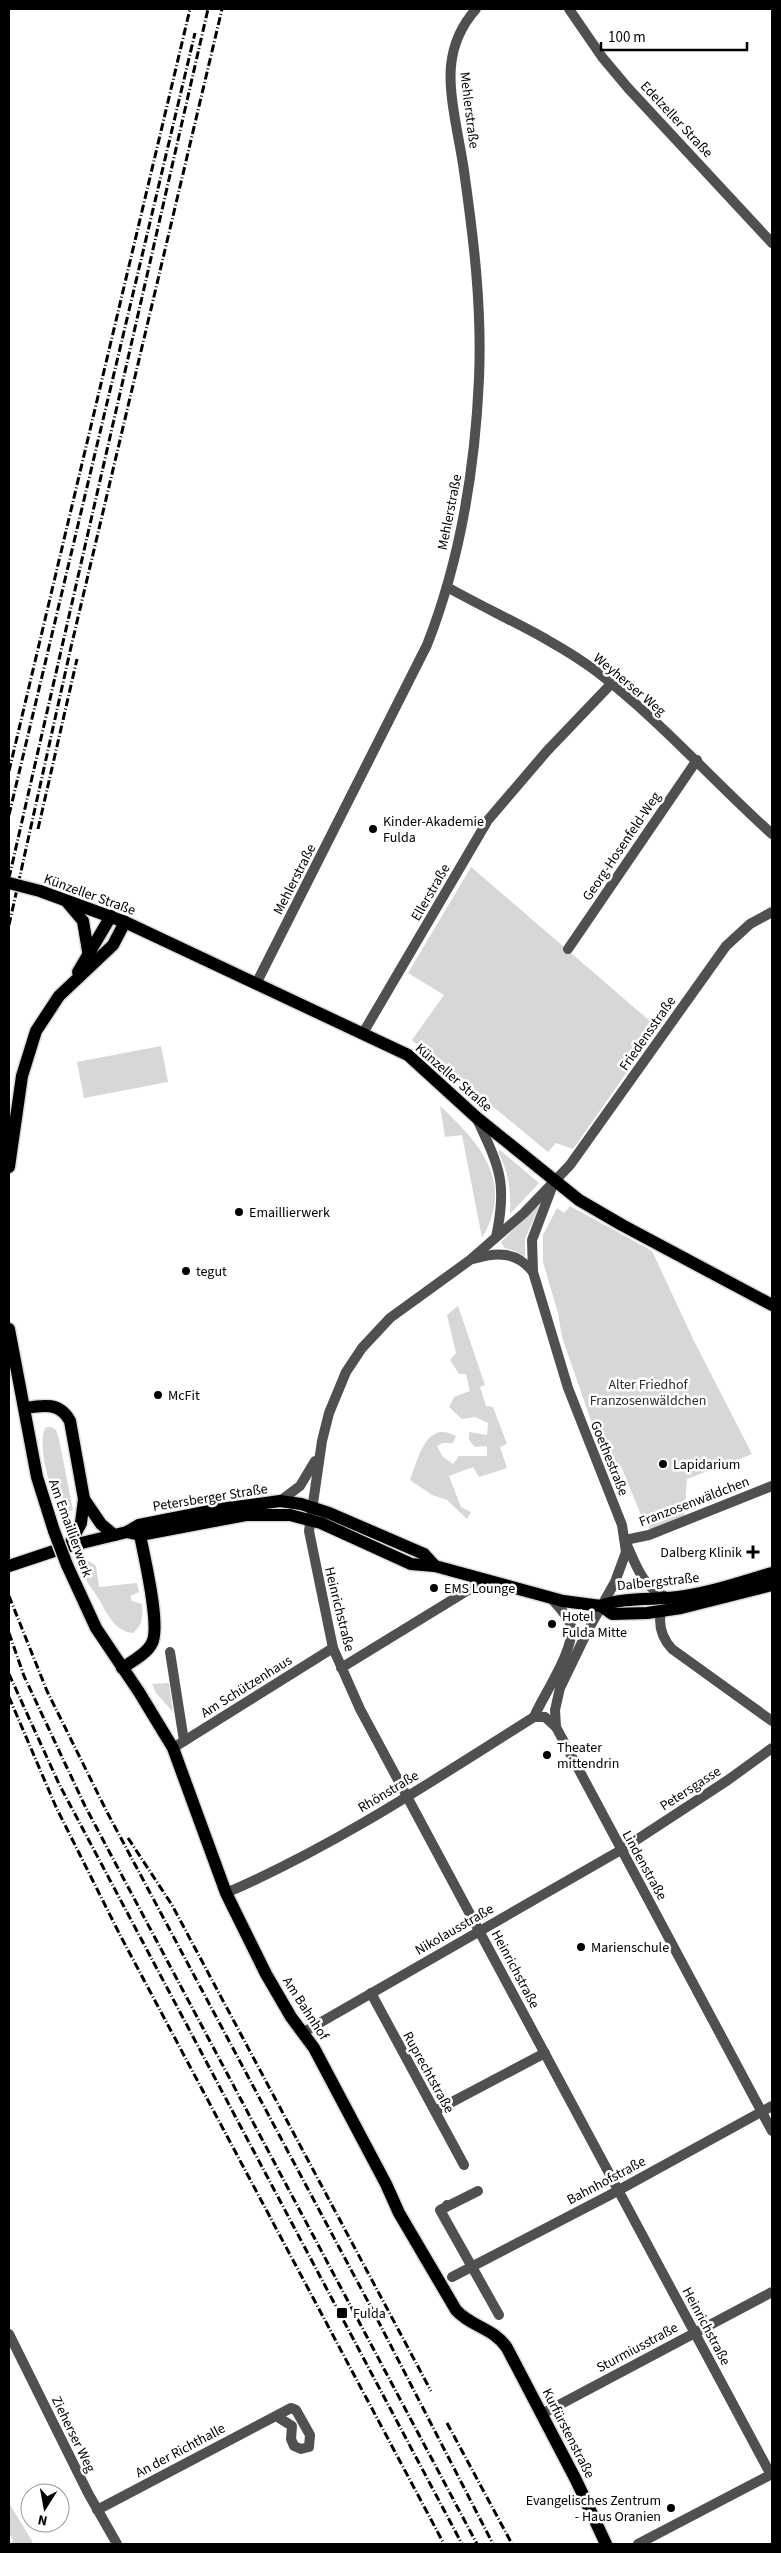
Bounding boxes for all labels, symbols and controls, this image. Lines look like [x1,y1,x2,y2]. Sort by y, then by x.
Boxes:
scale bar [601,20,747,52]
text: 100 m [608,27,646,48]
street label: Mehlerstraße [454,71,484,150]
street label: Edelzeller Straße [635,77,717,163]
street label: Mehlerstraße [433,472,467,552]
street label: Weyherser Weg [589,648,670,721]
street label: Georg-Hosenfeld-Weg [578,788,666,905]
place label: Kinder-Akademie Fulda [383,812,484,848]
marker: Kinder-Akademie Fulda [367,823,379,835]
street label: Mehlerstraße [269,841,321,918]
street label: Ellerstraße [406,860,455,925]
street label: Künzeller Straße [41,869,138,921]
street label: Friedensstraße [615,992,681,1075]
street label: Künzeller Straße [410,1039,496,1117]
place label: Emaillierwerk [249,1203,330,1223]
marker: Emaillierwerk [233,1206,245,1218]
place label: tegut [196,1262,227,1282]
marker: tegut [180,1265,192,1277]
park label: Alter Friedhof Franzosenwäldchen [590,1375,706,1411]
place label: McFit [168,1386,200,1406]
marker: McFit [152,1389,164,1401]
street label: Goethestraße [585,1418,633,1499]
place label: Lapidarium [673,1455,740,1475]
marker: Lapidarium [657,1458,669,1470]
street label: Franzosenwäldchen [636,1472,752,1532]
street label: Am Emaillierwerk [43,1477,97,1580]
street label: Petersberger Straße [151,1479,269,1517]
place label: Dalberg Klinik [660,1543,742,1563]
marker: Dalberg Klinik [746,1545,760,1559]
street label: Heinrichstraße [319,1565,359,1654]
street label: Dalbergstraße [616,1568,700,1596]
place label: EMS Lounge [444,1579,515,1599]
marker: EMS Lounge [428,1582,440,1594]
place label: Hotel Fulda Mitte [562,1607,627,1643]
marker: Hotel Fulda Mitte [546,1618,558,1630]
street label: Am Schützenhaus [197,1651,296,1723]
place label: Theater mittendrin [557,1738,619,1774]
marker: Theater mittendrin [541,1749,553,1761]
street label: Petersgasse [656,1762,725,1816]
street label: Rhönstraße [354,1766,423,1818]
street label: Lindenstraße [617,1827,672,1904]
street label: Nikolausstraße [411,1899,498,1960]
street label: Heinrichstraße [486,1927,544,2012]
place label: Marienschule [591,1938,669,1958]
marker: Marienschule [575,1941,587,1953]
street label: Am Bahnhof [277,1973,334,2045]
street label: Ruprechtstraße [397,2028,459,2117]
street label: Bahnhofstraße [564,2152,649,2210]
street label: Heinrichstraße [677,2284,735,2369]
place label: Fulda [353,2304,386,2324]
marker: Fulda [335,2306,349,2320]
street label: Sturmiusstraße [593,2318,682,2378]
street label: Kurfürstenstraße [537,2385,599,2482]
street label: Zieherser Weg [46,2393,100,2476]
street label: An der Richthalle [132,2419,229,2483]
north arrow [20,2483,70,2533]
place label: Evangelisches Zentrum - Haus Oranien [526,2491,661,2527]
marker: Evangelisches Zentrum - Haus Oranien [665,2502,677,2514]
text: N [36,2509,49,2530]

